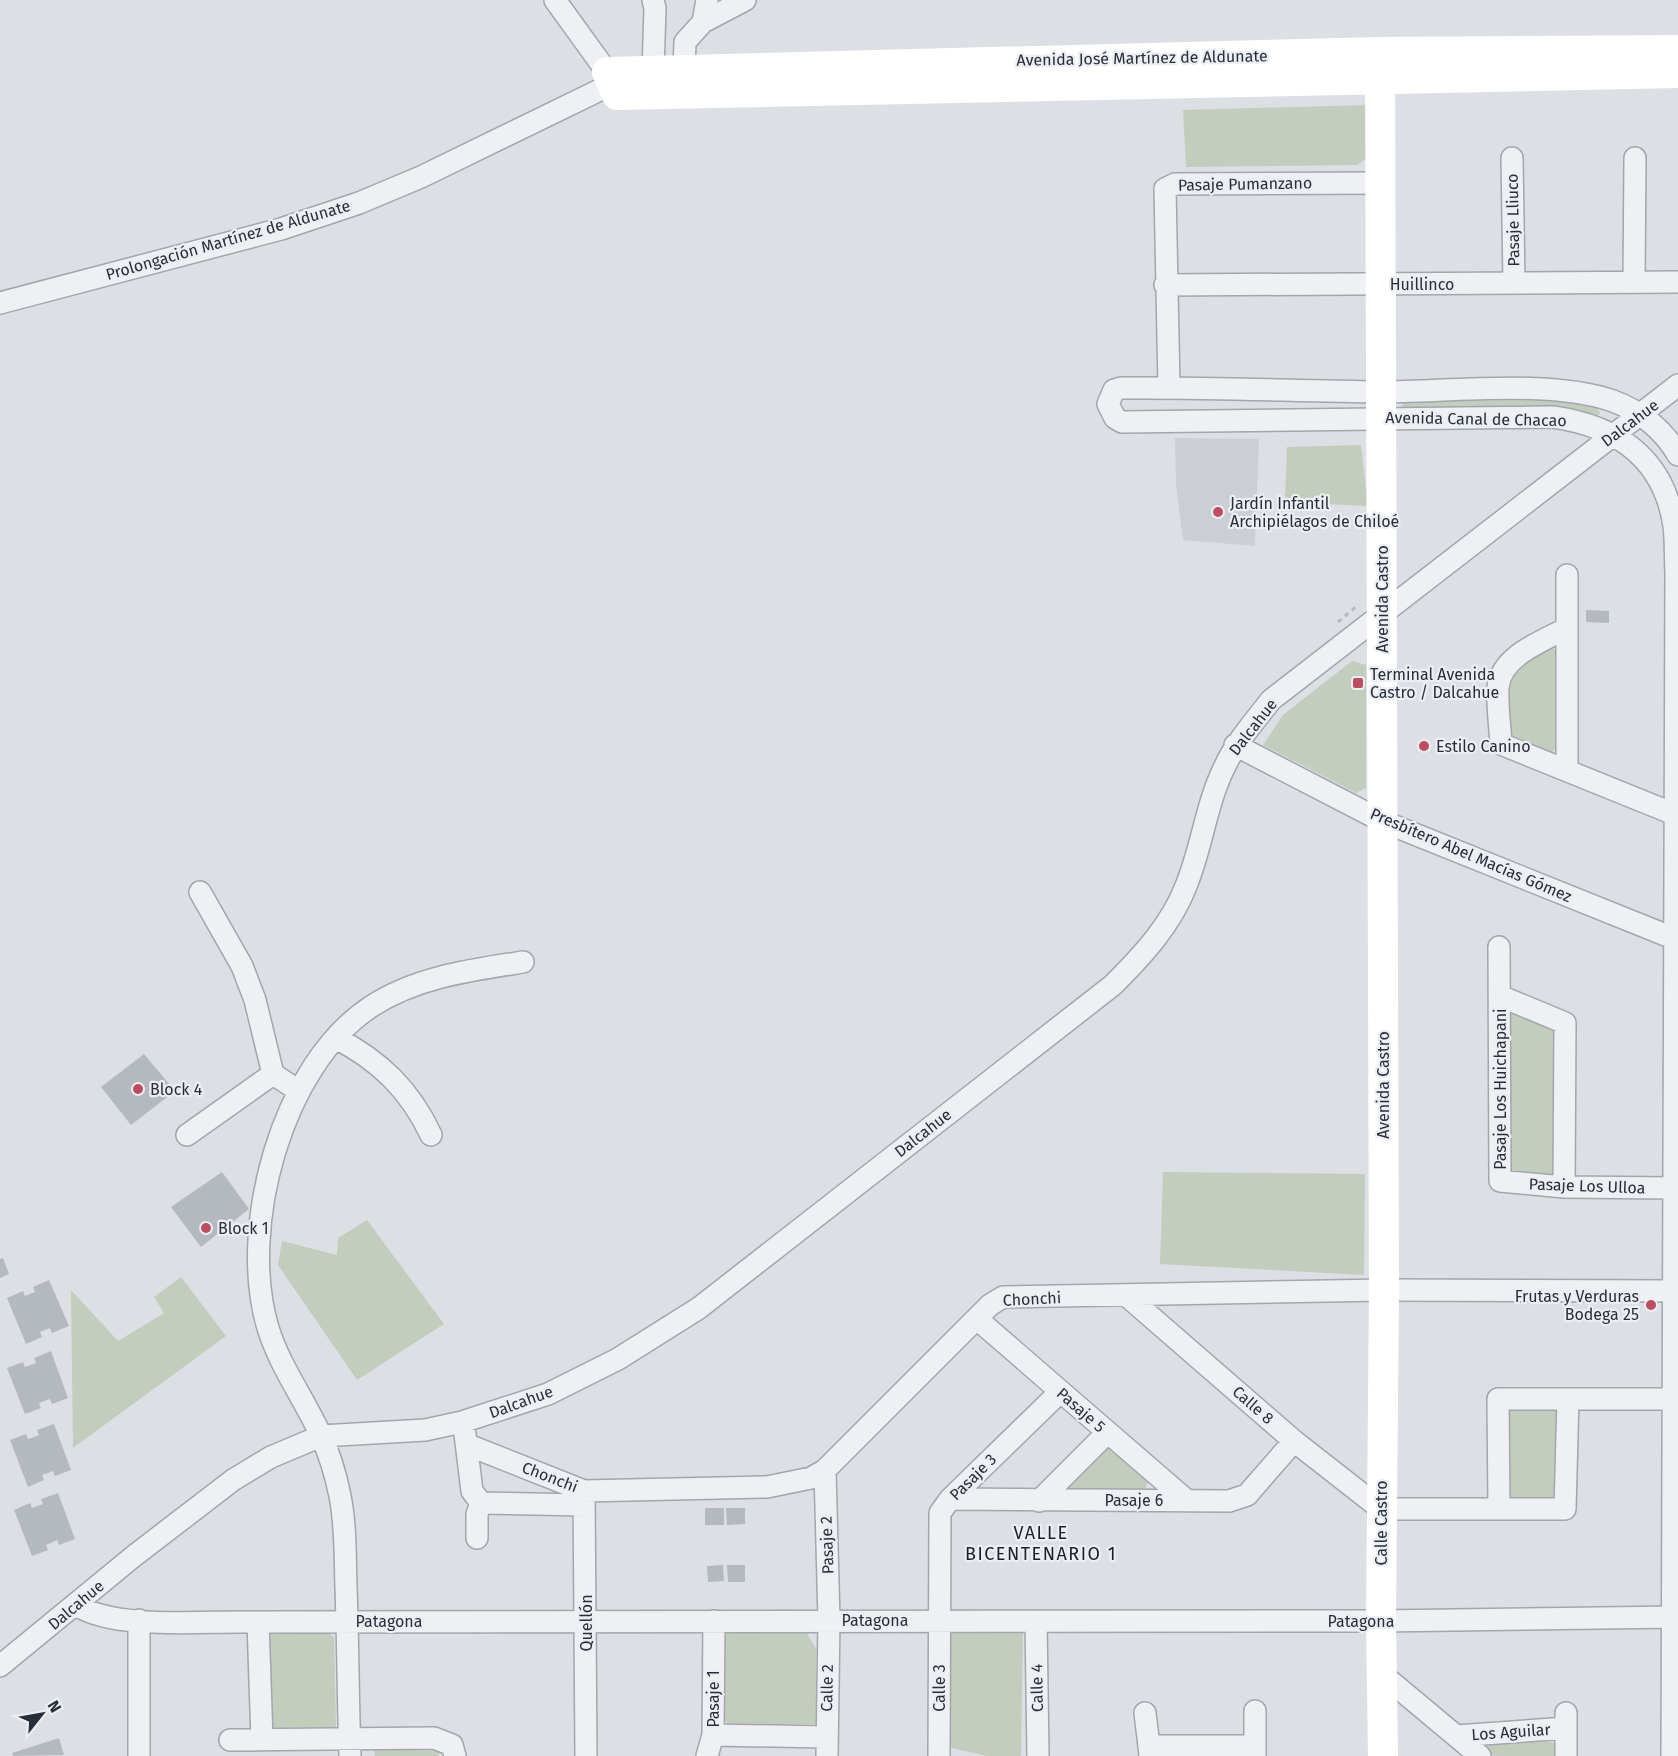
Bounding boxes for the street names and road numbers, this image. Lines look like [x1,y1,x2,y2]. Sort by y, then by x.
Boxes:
street label: Avenida José Martínez de Aldunate [1016,46,1268,70]
street label: Pasaje Pumanzano [1178,173,1312,195]
street label: Pasaje Lliuco [1503,173,1523,267]
street label: Prolongación Martínez de Aldunate [104,196,352,284]
street label: Huillinco [1390,275,1454,294]
street label: Dalcahue [1598,395,1662,451]
street label: Avenida Canal de Chacao [1385,408,1567,430]
street label: Avenida Castro [1373,545,1392,653]
street label: Dalcahue [1225,695,1281,759]
street label: Presbítero Abel Macías Gómez [1367,804,1575,906]
street label: Pasaje Los Huichapani [1491,1008,1510,1170]
street label: Avenida Castro [1374,1031,1393,1139]
street label: Dalcahue [891,1105,955,1161]
street label: Pasaje Los Ulloa [1528,1174,1646,1198]
street label: Chonchi [1002,1288,1062,1310]
street label: Dalcahue [486,1382,556,1422]
street label: Calle 8 [1228,1382,1278,1428]
street label: Pasaje 5 [1053,1384,1109,1436]
street label: Pasaje 3 [946,1450,1000,1504]
street label: Chonchi [519,1458,581,1496]
street label: Calle Castro [1372,1480,1391,1566]
street label: Pasaje 6 [1105,1491,1163,1510]
street label: Pasaje 2 [816,1516,838,1574]
street label: Dalcahue [44,1576,108,1634]
street label: Quellón [577,1594,596,1652]
street label: Patagona [842,1611,908,1630]
street label: Patagona [356,1612,422,1631]
street label: Patagona [1328,1612,1394,1631]
street label: Calle 4 [1027,1663,1047,1712]
street label: Calle 2 [817,1664,837,1712]
street label: Calle 3 [930,1664,949,1712]
street label: Pasaje 1 [704,1670,723,1728]
street label: Los Aguilar [1471,1720,1552,1744]

